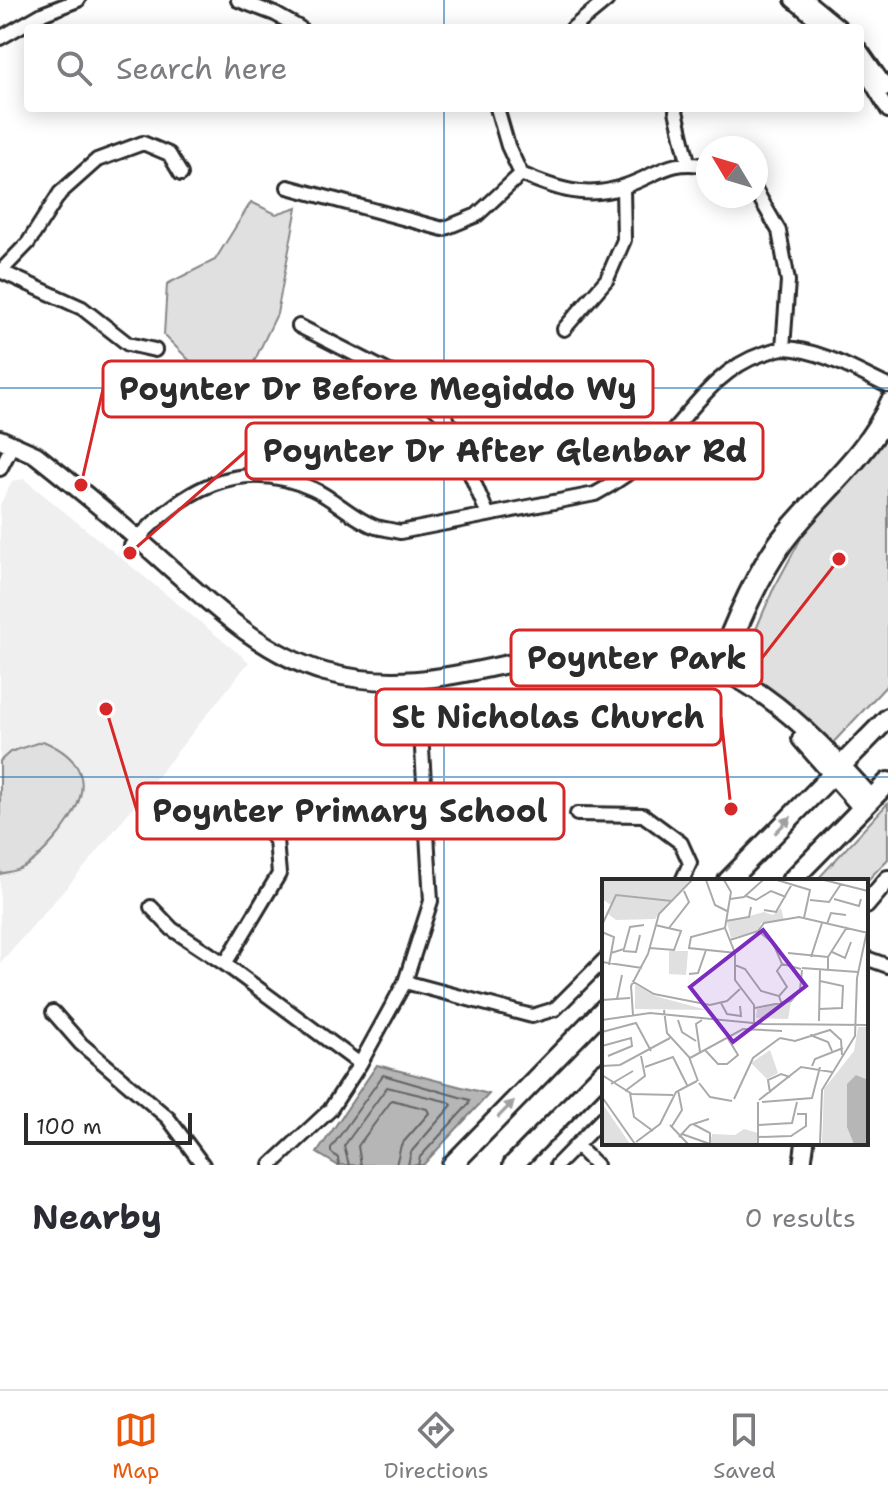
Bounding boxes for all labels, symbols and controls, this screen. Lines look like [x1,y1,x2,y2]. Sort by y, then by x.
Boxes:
search box [24,24,864,112]
icon: search [52,46,96,90]
text: Search here [116,48,287,89]
north arrow [696,136,768,208]
callout: Poynter Dr Before Megiddo Wy [103,361,653,417]
text: Poynter Dr Before Megiddo Wy [119,367,637,410]
callout: Poynter Dr After Glenbar Rd [246,423,763,479]
text: Poynter Dr After Glenbar Rd [263,429,747,472]
callout: Poynter Park [511,630,762,686]
text: Poynter Park [527,636,747,679]
callout: St Nicholas Church [376,689,721,745]
text: St Nicholas Church [391,695,705,738]
callout: Poynter Primary School [137,783,564,839]
text: Poynter Primary School [152,789,548,832]
one-way arrow [773,816,792,835]
inset map [602,879,868,1145]
one-way arrow [496,1100,515,1119]
scale bar [24,1109,192,1145]
text: 100 m [36,1112,102,1141]
text: Nearby [32,1194,162,1240]
text: 0 results [744,1200,856,1235]
tab: Map [112,1408,159,1485]
tab: Directions [384,1408,489,1485]
tab: Saved [713,1408,776,1485]

